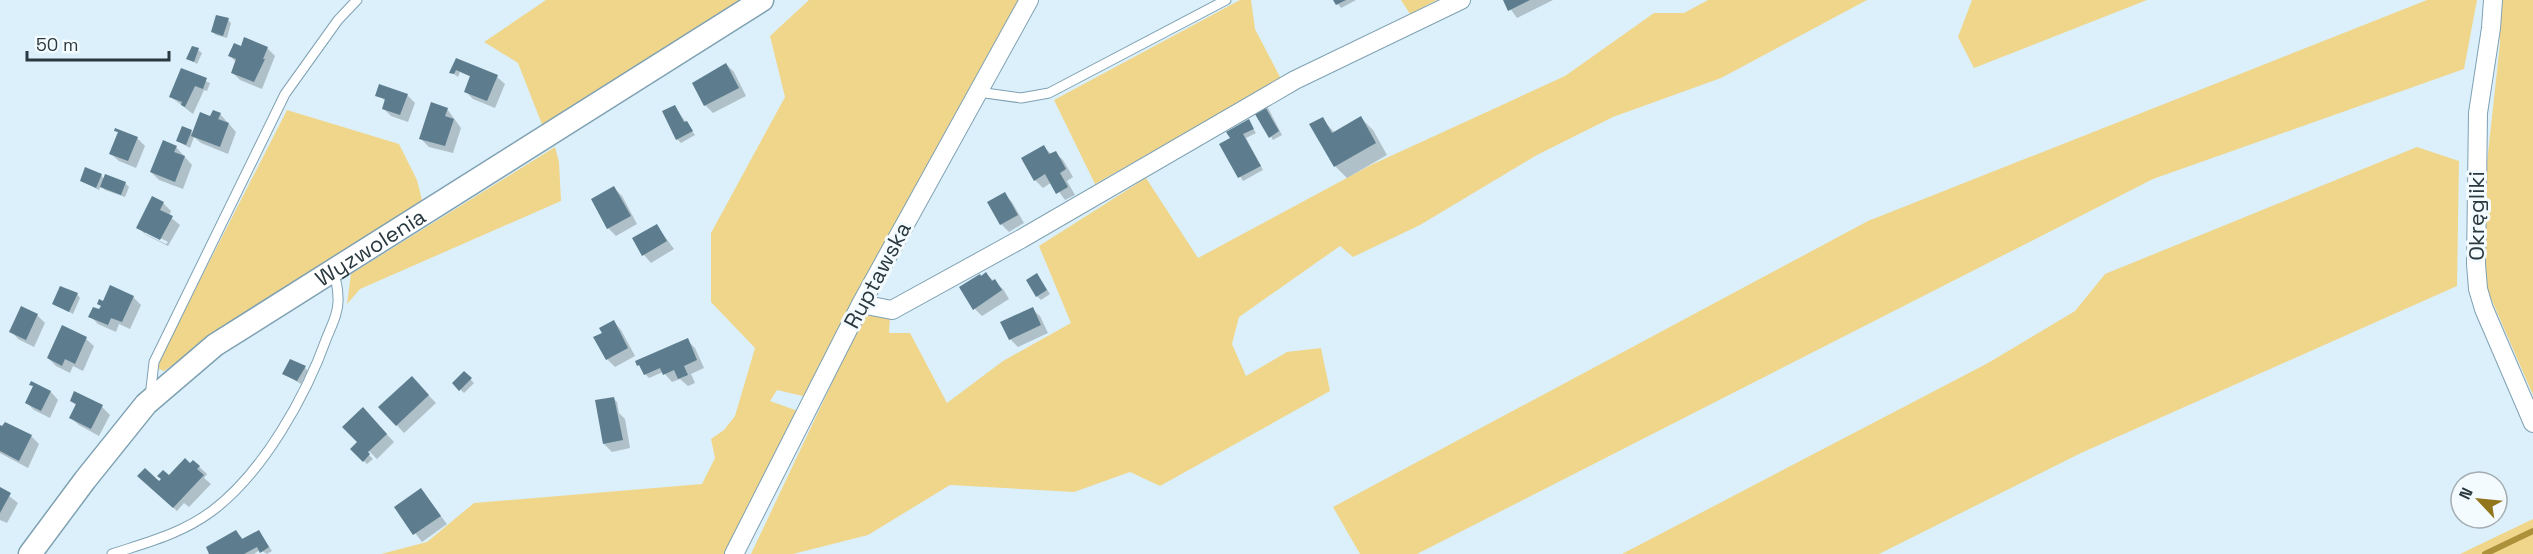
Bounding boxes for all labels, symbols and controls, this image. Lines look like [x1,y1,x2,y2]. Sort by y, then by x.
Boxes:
scale bar [27,24,170,62]
text: 50 m [36,33,78,56]
street label: Okręgliki [2462,171,2490,261]
street label: Wyzwolenia [310,202,431,292]
street label: Ruptawska [837,217,917,333]
north arrow [2449,470,2509,530]
text: N [2454,484,2478,503]

